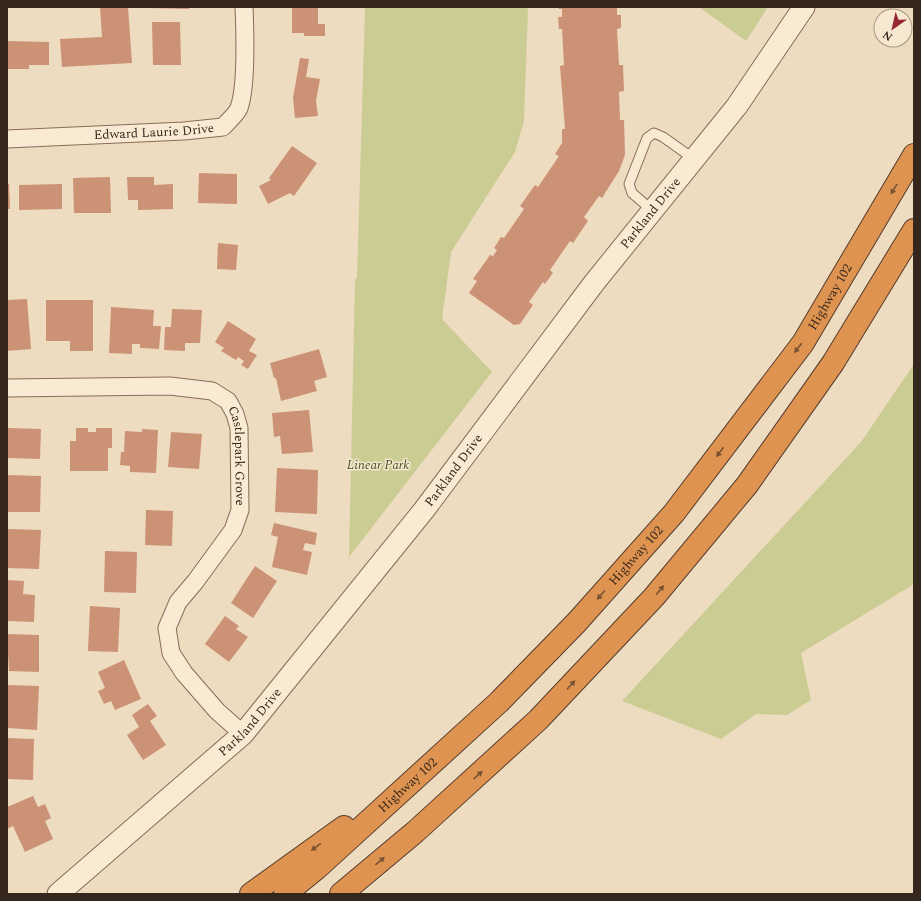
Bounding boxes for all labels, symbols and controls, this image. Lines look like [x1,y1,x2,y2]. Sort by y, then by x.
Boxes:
north arrow [873,8,913,48]
text: N [879,26,896,45]
street label: Edward Laurie Drive [93,118,215,145]
street label: Parkland Drive [615,173,686,253]
one-way arrow [890,184,898,194]
street label: Highway 102 [803,260,858,334]
one-way arrow [794,343,803,354]
street label: Castlepark Grove [222,402,250,506]
street label: Parkland Drive [420,430,488,511]
one-way arrow [716,447,724,458]
park label: Linear Park [347,455,409,475]
street label: Highway 102 [604,521,668,590]
one-way arrow [656,585,664,595]
one-way arrow [597,590,606,600]
one-way arrow [567,680,576,690]
street label: Parkland Drive [214,683,287,761]
street label: Highway 102 [374,753,442,818]
one-way arrow [473,770,483,780]
one-way arrow [311,843,322,851]
one-way arrow [375,857,386,866]

